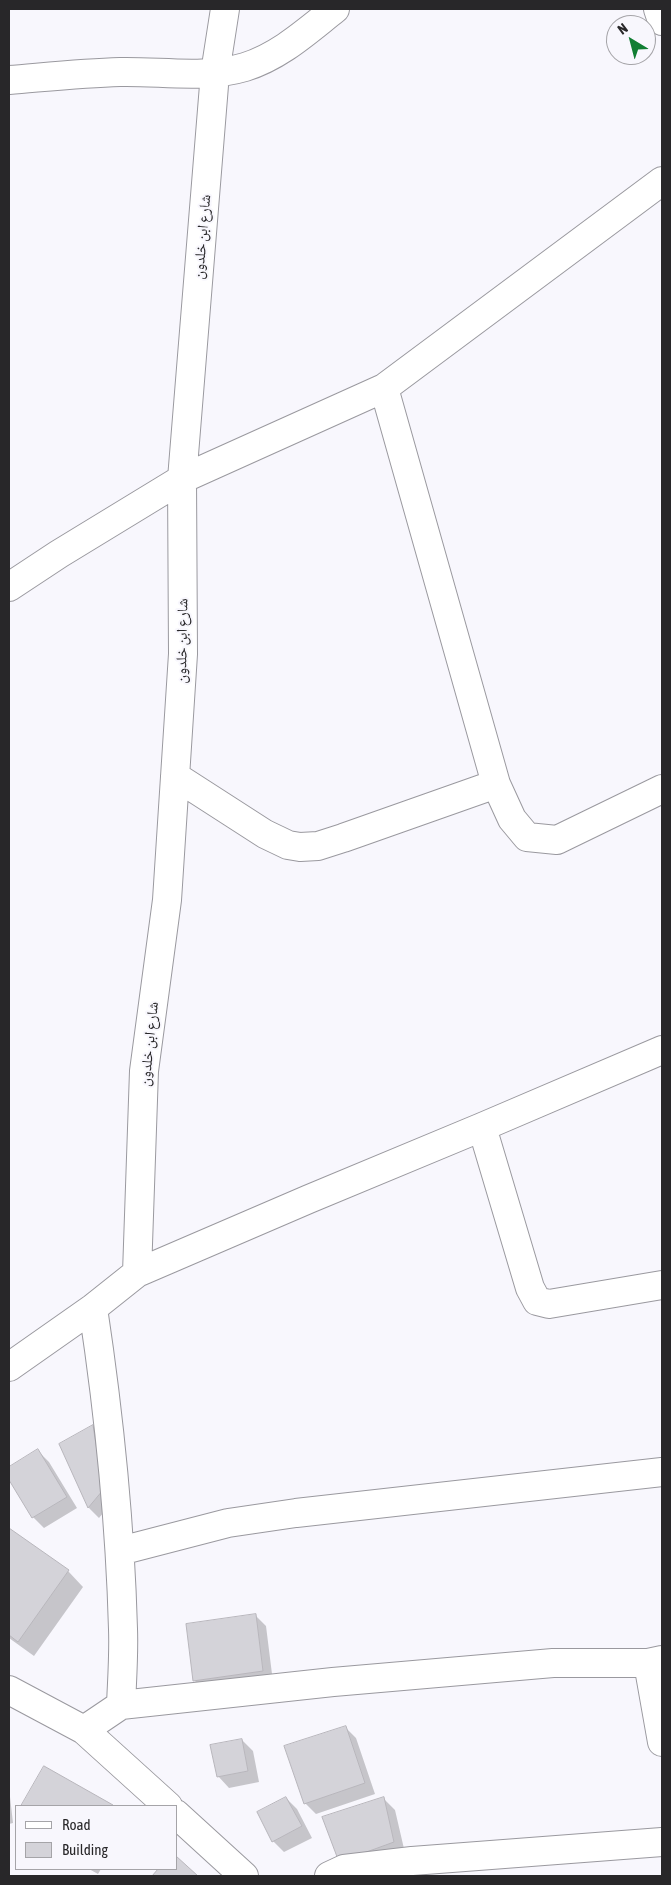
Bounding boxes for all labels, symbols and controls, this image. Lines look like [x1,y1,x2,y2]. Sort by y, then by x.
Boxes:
north arrow [606,15,656,65]
text: N [614,20,631,38]
street label: شارع ابن خلدون [189,194,215,280]
street label: شارع ابن خلدون [172,598,192,684]
street label: شارع ابن خلدون [136,1001,162,1087]
legend [15,1805,178,1870]
text: Road [62,1816,91,1833]
text: Building [62,1841,108,1858]

